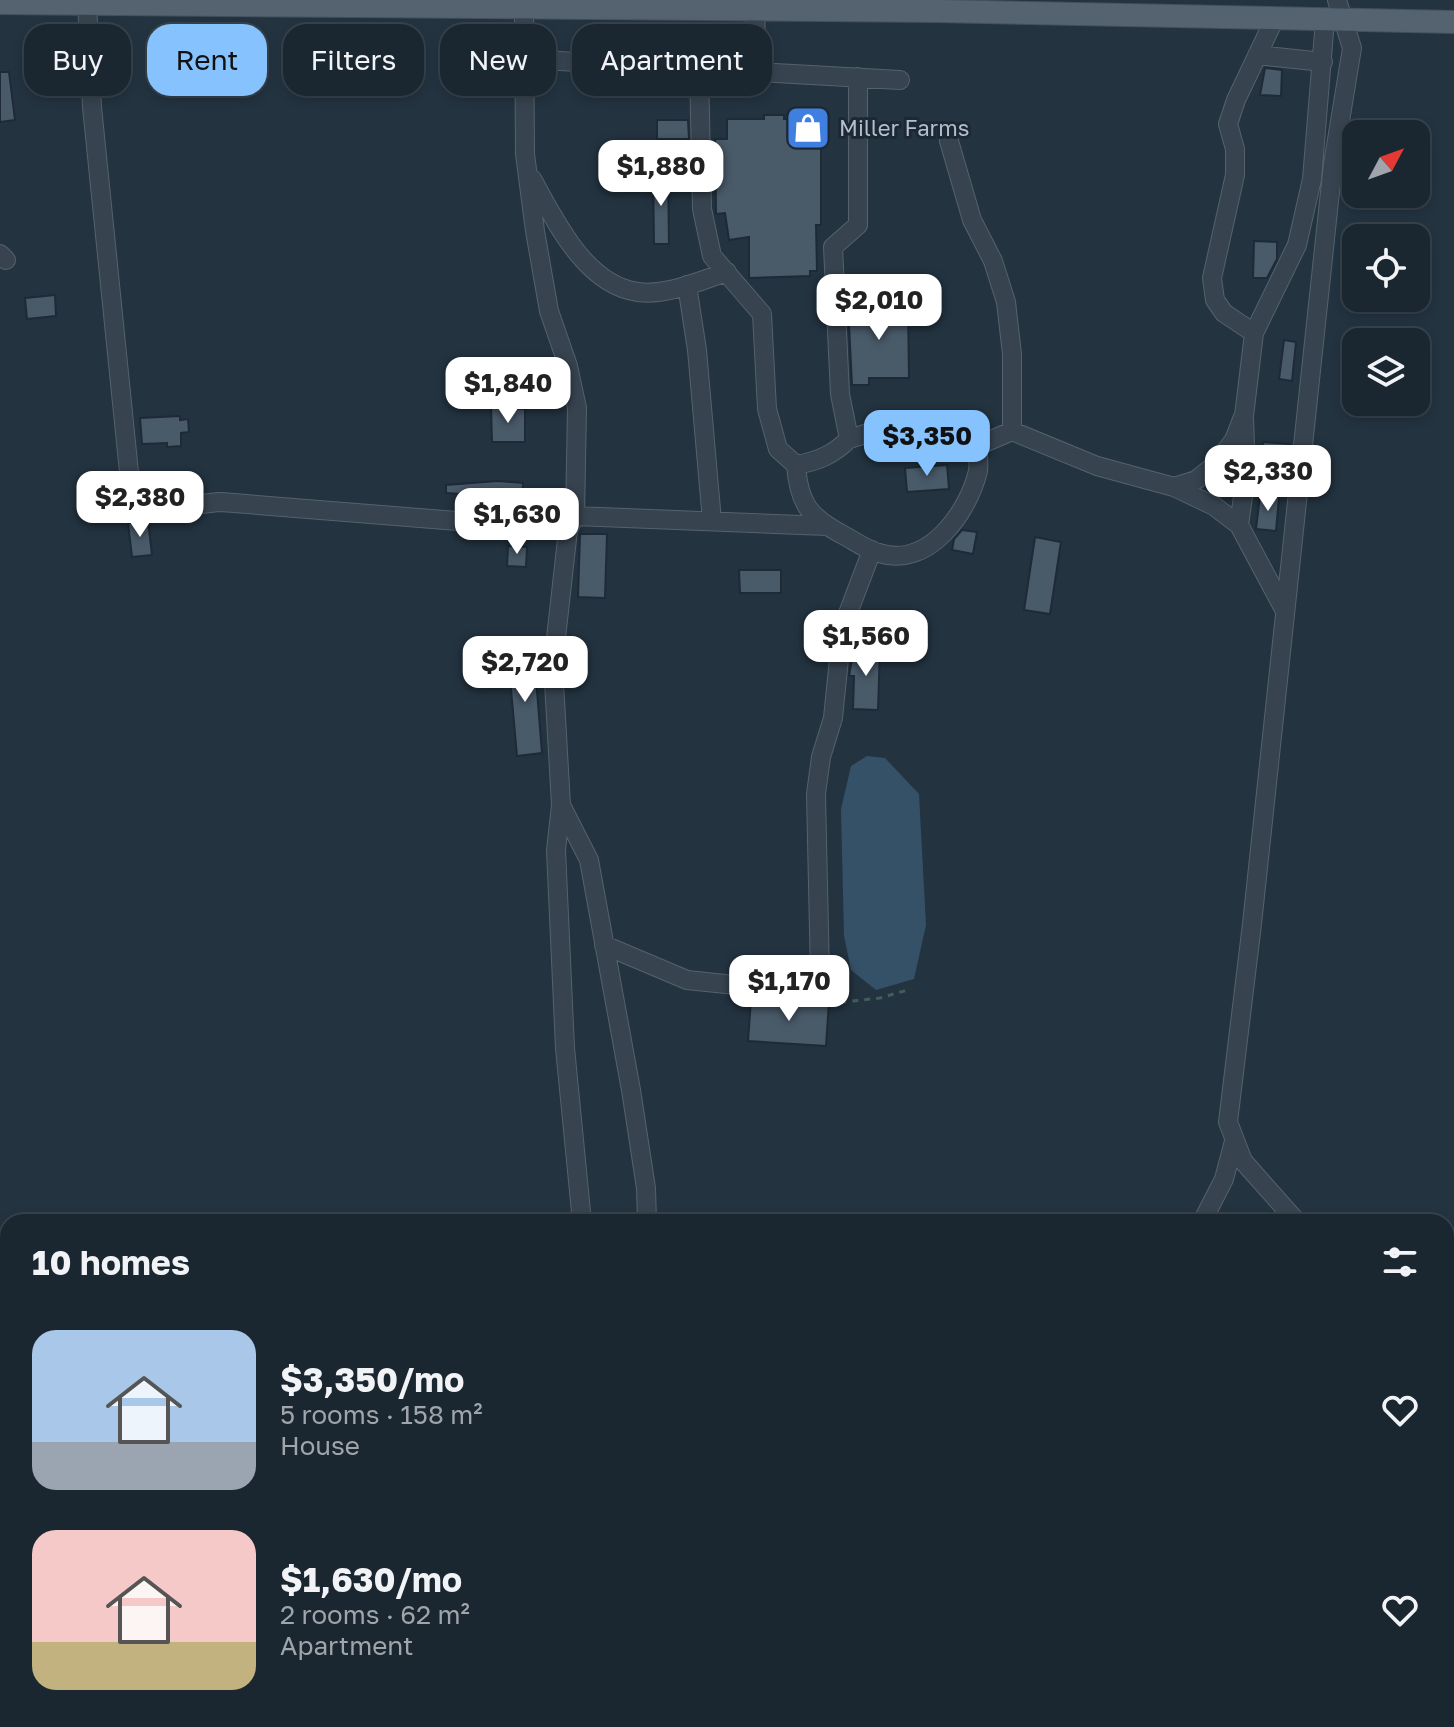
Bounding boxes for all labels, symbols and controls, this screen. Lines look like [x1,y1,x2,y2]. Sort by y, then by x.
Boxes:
chip: Buy [24,24,131,96]
chip: Rent [147,24,267,96]
chip: Filters [283,24,424,96]
chip: New [440,24,556,96]
chip: Apartment [572,24,772,96]
shop icon: Miller Farms [784,104,832,152]
place label: Miller Farms [839,114,969,141]
north arrow [1342,120,1430,208]
map controls [1342,120,1430,416]
pin: $1,880 [596,140,726,208]
text: $1,880 [616,150,706,181]
button: locate [1342,224,1430,312]
pin: $2,010 [814,274,944,342]
text: $2,010 [835,284,923,315]
button: layers [1342,328,1430,416]
pin: $1,840 [443,357,573,425]
text: $1,840 [464,367,552,398]
pin: $3,350 [862,410,992,478]
text: $3,350 [882,420,972,451]
pin: $2,330 [1203,445,1333,513]
text: $2,330 [1223,455,1313,486]
pin: $2,380 [75,471,205,539]
text: $2,380 [94,481,186,512]
pin: $1,630 [452,488,582,556]
text: $1,630 [473,498,561,529]
pin: $1,560 [801,610,931,678]
text: $1,560 [822,620,910,651]
pin: $2,720 [460,636,590,704]
text: $2,720 [481,646,569,677]
pin: $1,170 [724,955,854,1023]
text: $1,170 [747,965,831,996]
icon: filters [1378,1240,1422,1284]
text: 10 homes [32,1242,190,1282]
text: $3,350/mo [280,1359,464,1399]
icon: home [96,1362,192,1458]
icon: heart [1378,1388,1422,1432]
text: 5 rooms · 158 m² [280,1399,483,1430]
text: House [280,1430,360,1461]
text: $1,630/mo [280,1559,462,1599]
icon: home [96,1562,192,1658]
icon: heart [1378,1588,1422,1632]
text: 2 rooms · 62 m² [280,1599,470,1630]
text: Apartment [280,1630,413,1661]

